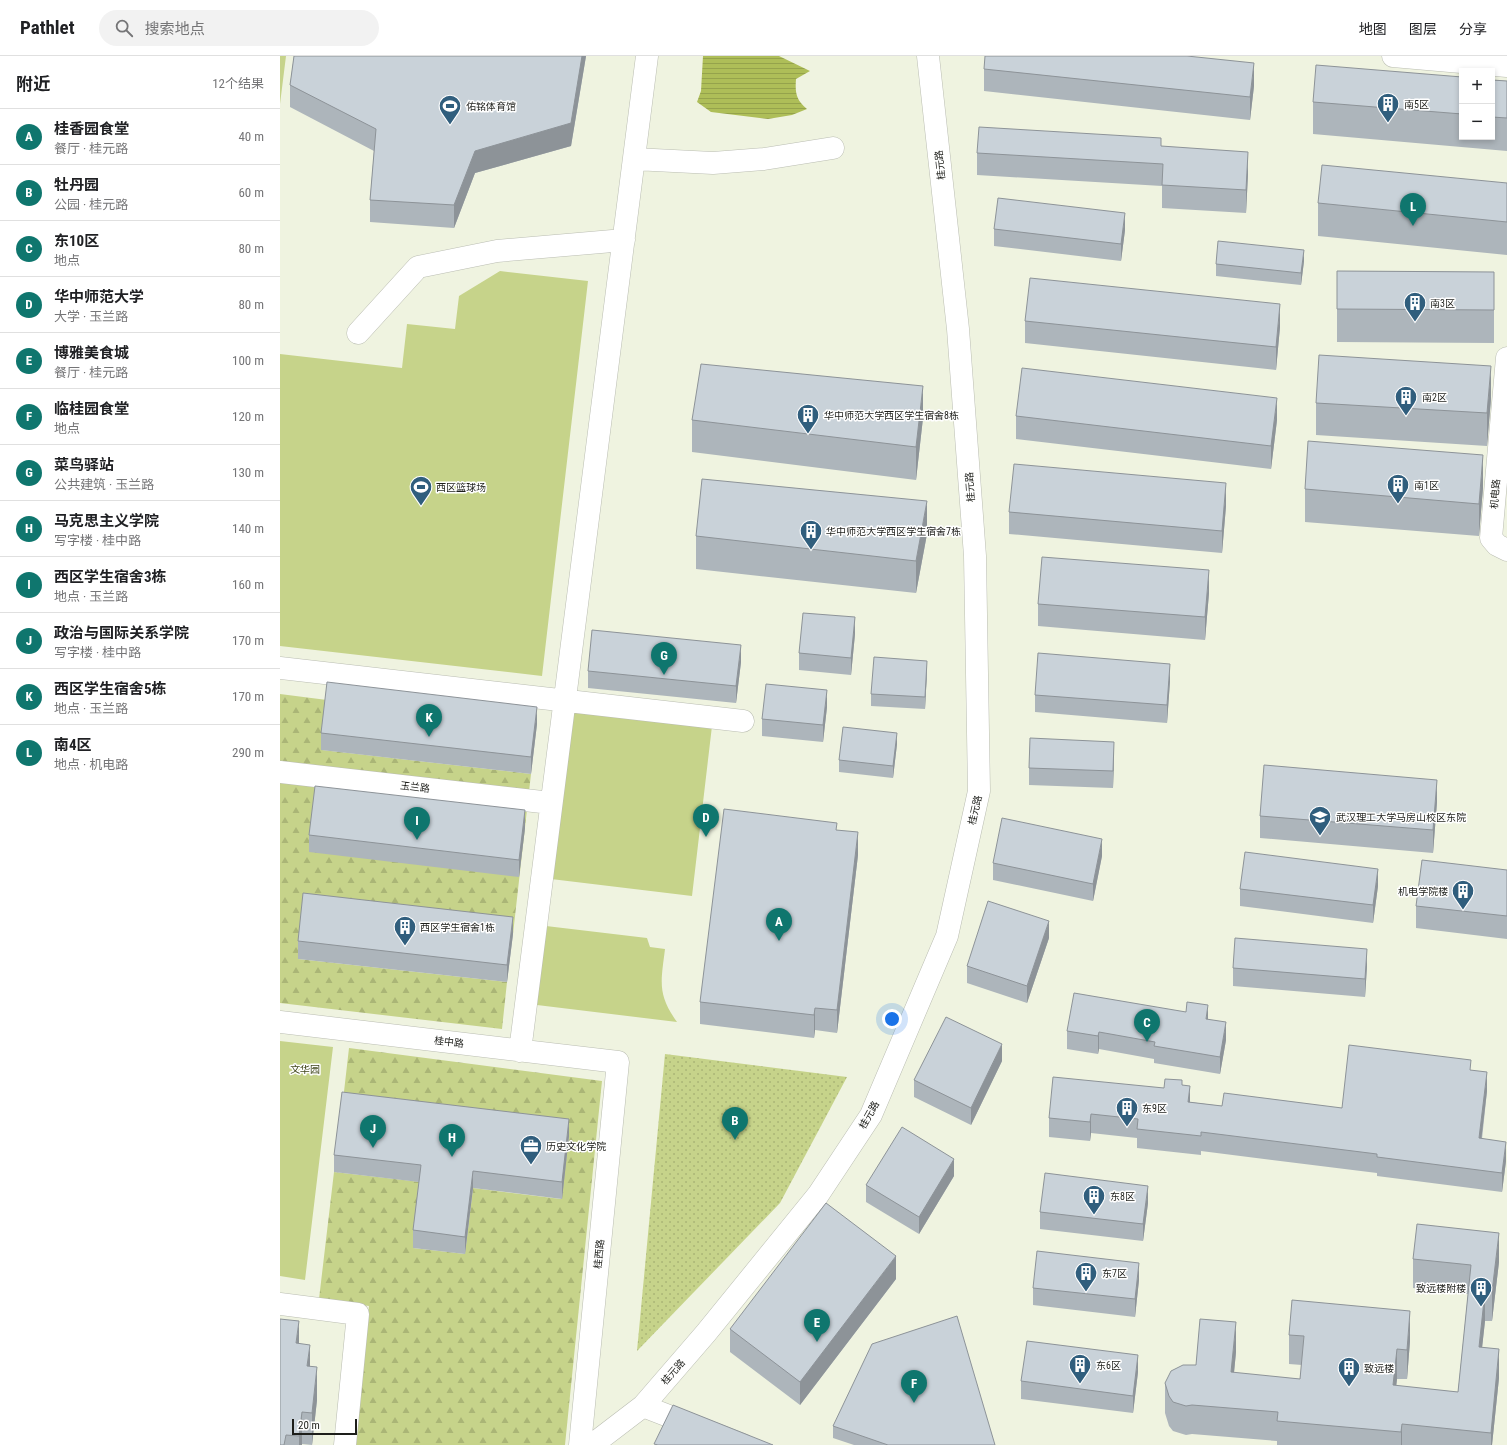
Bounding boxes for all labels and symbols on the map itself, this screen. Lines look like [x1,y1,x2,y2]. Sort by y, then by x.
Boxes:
building icon: 南5区 [1375,91,1401,124]
sports icon: 佑铭体育馆 [437,93,463,126]
place label: 南5区 [1404,99,1429,110]
place label: 佑铭体育馆 [466,101,516,112]
street label: 桂元路 [933,150,947,180]
pin: L [1400,193,1426,226]
building icon: 南3区 [1402,290,1428,323]
place label: 南3区 [1430,298,1455,309]
building icon: 南2区 [1393,384,1419,417]
place label: 南2区 [1422,392,1447,403]
building icon: 华中师范大学西区学生宿舍8栋 [795,402,821,435]
place label: 华中师范大学西区学生宿舍8栋 [824,410,959,421]
street label: 桂元路 [963,472,977,502]
building icon: 南1区 [1385,472,1411,505]
sports icon: 西区篮球场 [408,474,434,507]
street label: 机电路 [1488,479,1502,509]
place label: 南1区 [1414,480,1439,491]
place label: 西区篮球场 [436,482,486,493]
building icon: 华中师范大学西区学生宿舍7栋 [798,518,824,551]
place label: 华中师范大学西区学生宿舍7栋 [826,526,961,537]
pin: G [651,642,677,675]
pin: K [416,704,442,737]
street label: 玉兰路 [399,780,431,794]
street label: 桂元路 [966,794,984,826]
pin: D [693,804,719,837]
school or university icon: 武汉理工大学马房山校区东院 [1307,804,1333,837]
pin: I [404,807,430,840]
place label: 武汉理工大学马房山校区东院 [1336,812,1466,823]
building icon: 机电学院楼 [1450,878,1476,911]
place label: 机电学院楼 [1398,886,1448,897]
pin: A [766,908,792,941]
building icon: 西区学生宿舍1栋 [392,914,418,947]
place label: 西区学生宿舍1栋 [420,922,495,933]
your location [882,1009,902,1029]
pin: C [1134,1009,1160,1042]
street label: 桂中路 [433,1035,465,1049]
park label: 文华园 [290,1064,320,1075]
building icon: 东9区 [1114,1095,1140,1128]
street label: 桂元路 [857,1099,881,1131]
place label: 东9区 [1142,1103,1167,1114]
pin: B [722,1107,748,1140]
pin: J [360,1115,386,1148]
pin: H [439,1124,465,1157]
office icon: 历史文化学院 [518,1133,544,1166]
place label: 历史文化学院 [546,1141,606,1152]
building icon: 东8区 [1081,1183,1107,1216]
place label: 东8区 [1110,1191,1135,1202]
street label: 桂西路 [592,1239,606,1269]
building icon: 东7区 [1073,1260,1099,1293]
place label: 东7区 [1102,1268,1127,1279]
building icon: 致远楼附楼 [1468,1275,1494,1308]
place label: 致远楼附楼 [1416,1283,1466,1294]
pin: E [804,1309,830,1342]
building icon: 东6区 [1067,1352,1093,1385]
building icon: 致远楼 [1336,1355,1362,1388]
street label: 桂元路 [659,1357,687,1387]
place label: 东6区 [1096,1360,1121,1371]
place label: 致远楼 [1364,1363,1394,1374]
pin: F [901,1370,927,1403]
scale bar [292,1417,357,1436]

